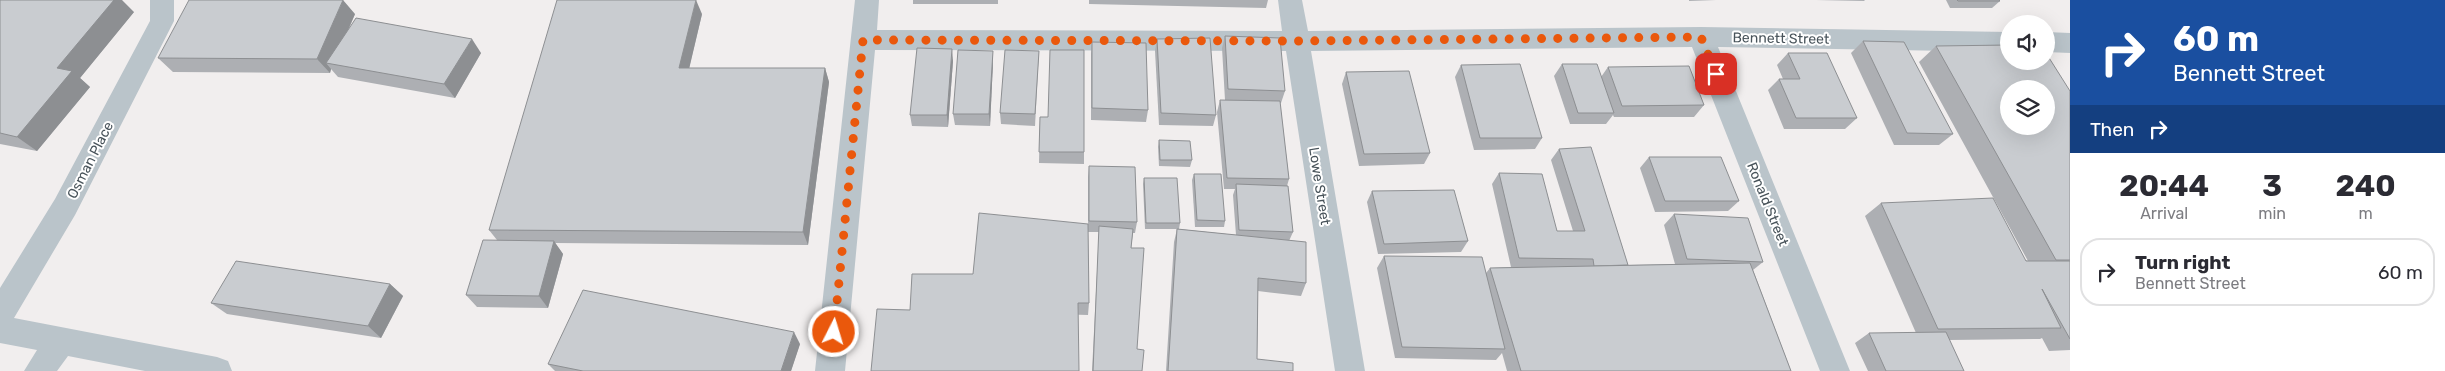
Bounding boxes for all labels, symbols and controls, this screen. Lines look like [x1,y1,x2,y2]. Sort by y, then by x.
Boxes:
map controls [2000,15,2055,135]
button: sound [2000,15,2055,70]
text: 60 m [2173,18,2259,60]
icon: right [2090,20,2155,85]
street label: Bennett Street [1732,29,1830,48]
pin [1695,53,1737,95]
icon: arrive [1702,60,1730,88]
text: Bennett Street [2173,60,2325,87]
button: layers [2000,80,2055,135]
icon: right [2144,115,2172,143]
text: Then [2090,118,2134,141]
street label: Osman Place [64,119,117,202]
street label: Lowe Street [1305,146,1334,227]
street label: Ronald Street [1743,160,1792,249]
text: 20:44 [2119,168,2209,204]
text: 3 [2262,168,2282,204]
text: 240 [2335,168,2396,204]
text: Arrival [2140,204,2188,223]
text: min [2258,204,2286,223]
text: m [2358,204,2373,223]
text: Turn right [2135,251,2230,274]
icon: right [2092,258,2120,286]
text: 60 m [2378,261,2423,284]
text: Bennett Street [2135,274,2246,293]
position arrow [807,305,859,357]

